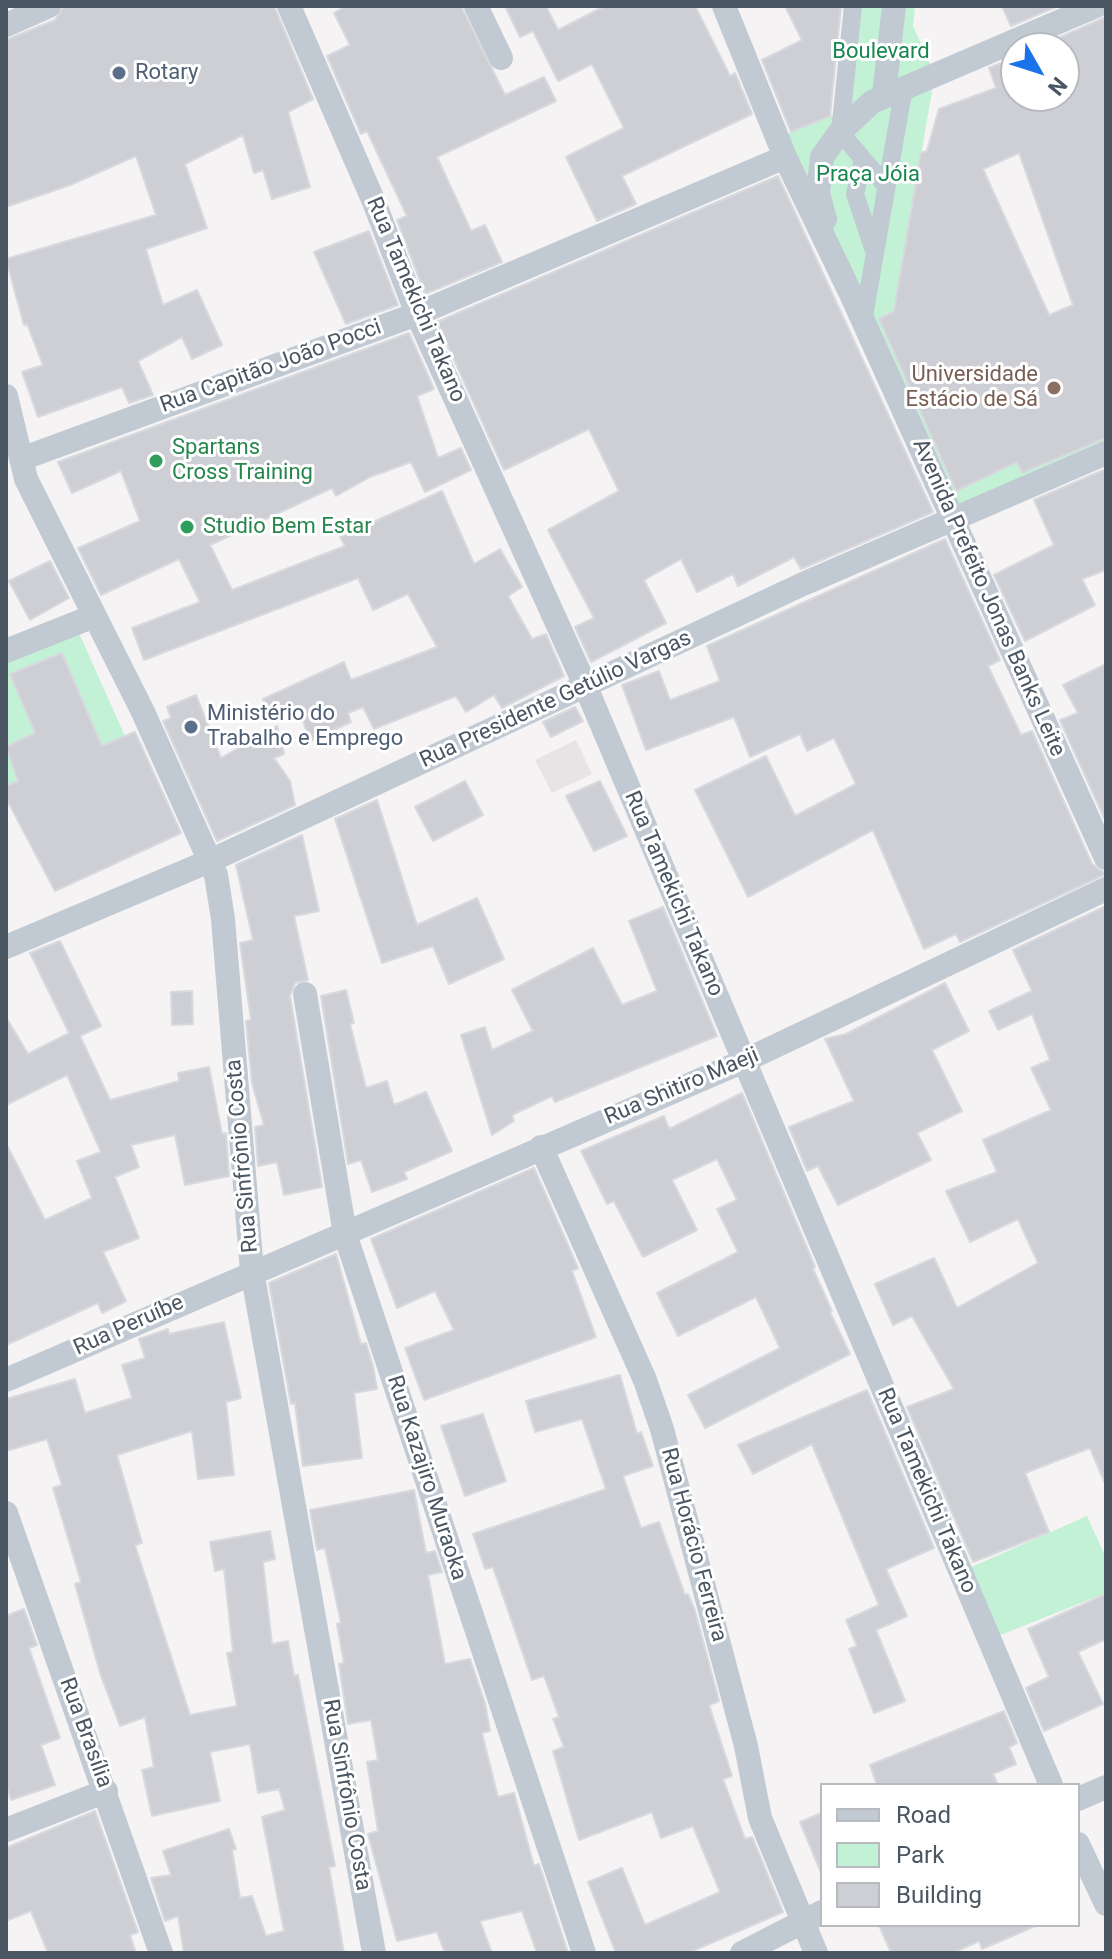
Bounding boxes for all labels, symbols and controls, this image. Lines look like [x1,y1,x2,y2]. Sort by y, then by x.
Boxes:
north arrow [1000,32,1080,112]
park label: Boulevard [832,39,930,65]
place label: Rotary [135,60,198,86]
marker: Rotary [110,64,128,82]
text: N [1043,72,1072,100]
park label: Praça Jóia [816,162,920,188]
street label: Rua Tamekichi Takano [360,193,470,407]
street label: Rua Capitão João Pocci [157,315,385,419]
place label: Universidade Estácio de Sá [906,362,1038,414]
marker: Universidade Estácio de Sá [1045,379,1063,397]
place label: Spartans Cross Training [172,435,313,486]
street label: Avenida Prefeito Jonas Banks Leite [906,435,1070,761]
marker: Spartans Cross Training [147,452,165,470]
place label: Studio Bem Estar [203,514,372,540]
marker: Studio Bem Estar [178,518,196,536]
street label: Rua Presidente Getúlio Vargas [416,625,696,775]
place label: Ministério do Trabalho e Emprego [207,701,403,752]
marker: Ministério do Trabalho e Emprego [182,718,200,736]
street label: Rua Tamekichi Takano [618,787,728,1001]
street label: Rua Shitiro Maeji [601,1043,763,1131]
street label: Rua Sinfrônio Costa [221,1058,265,1254]
street label: Rua Peruíbe [70,1290,188,1362]
street label: Rua Kazajiro Muraoka [380,1372,472,1584]
street label: Rua Tamekichi Takano [871,1384,981,1598]
street label: Rua Horácio Ferreira [654,1445,732,1645]
street label: Rua Brasília [53,1674,117,1792]
street label: Rua Sinfrônio Costa [316,1697,376,1893]
legend [820,1783,1080,1927]
text: Road [896,1801,951,1829]
text: Park [896,1841,944,1869]
text: Building [896,1881,982,1909]

